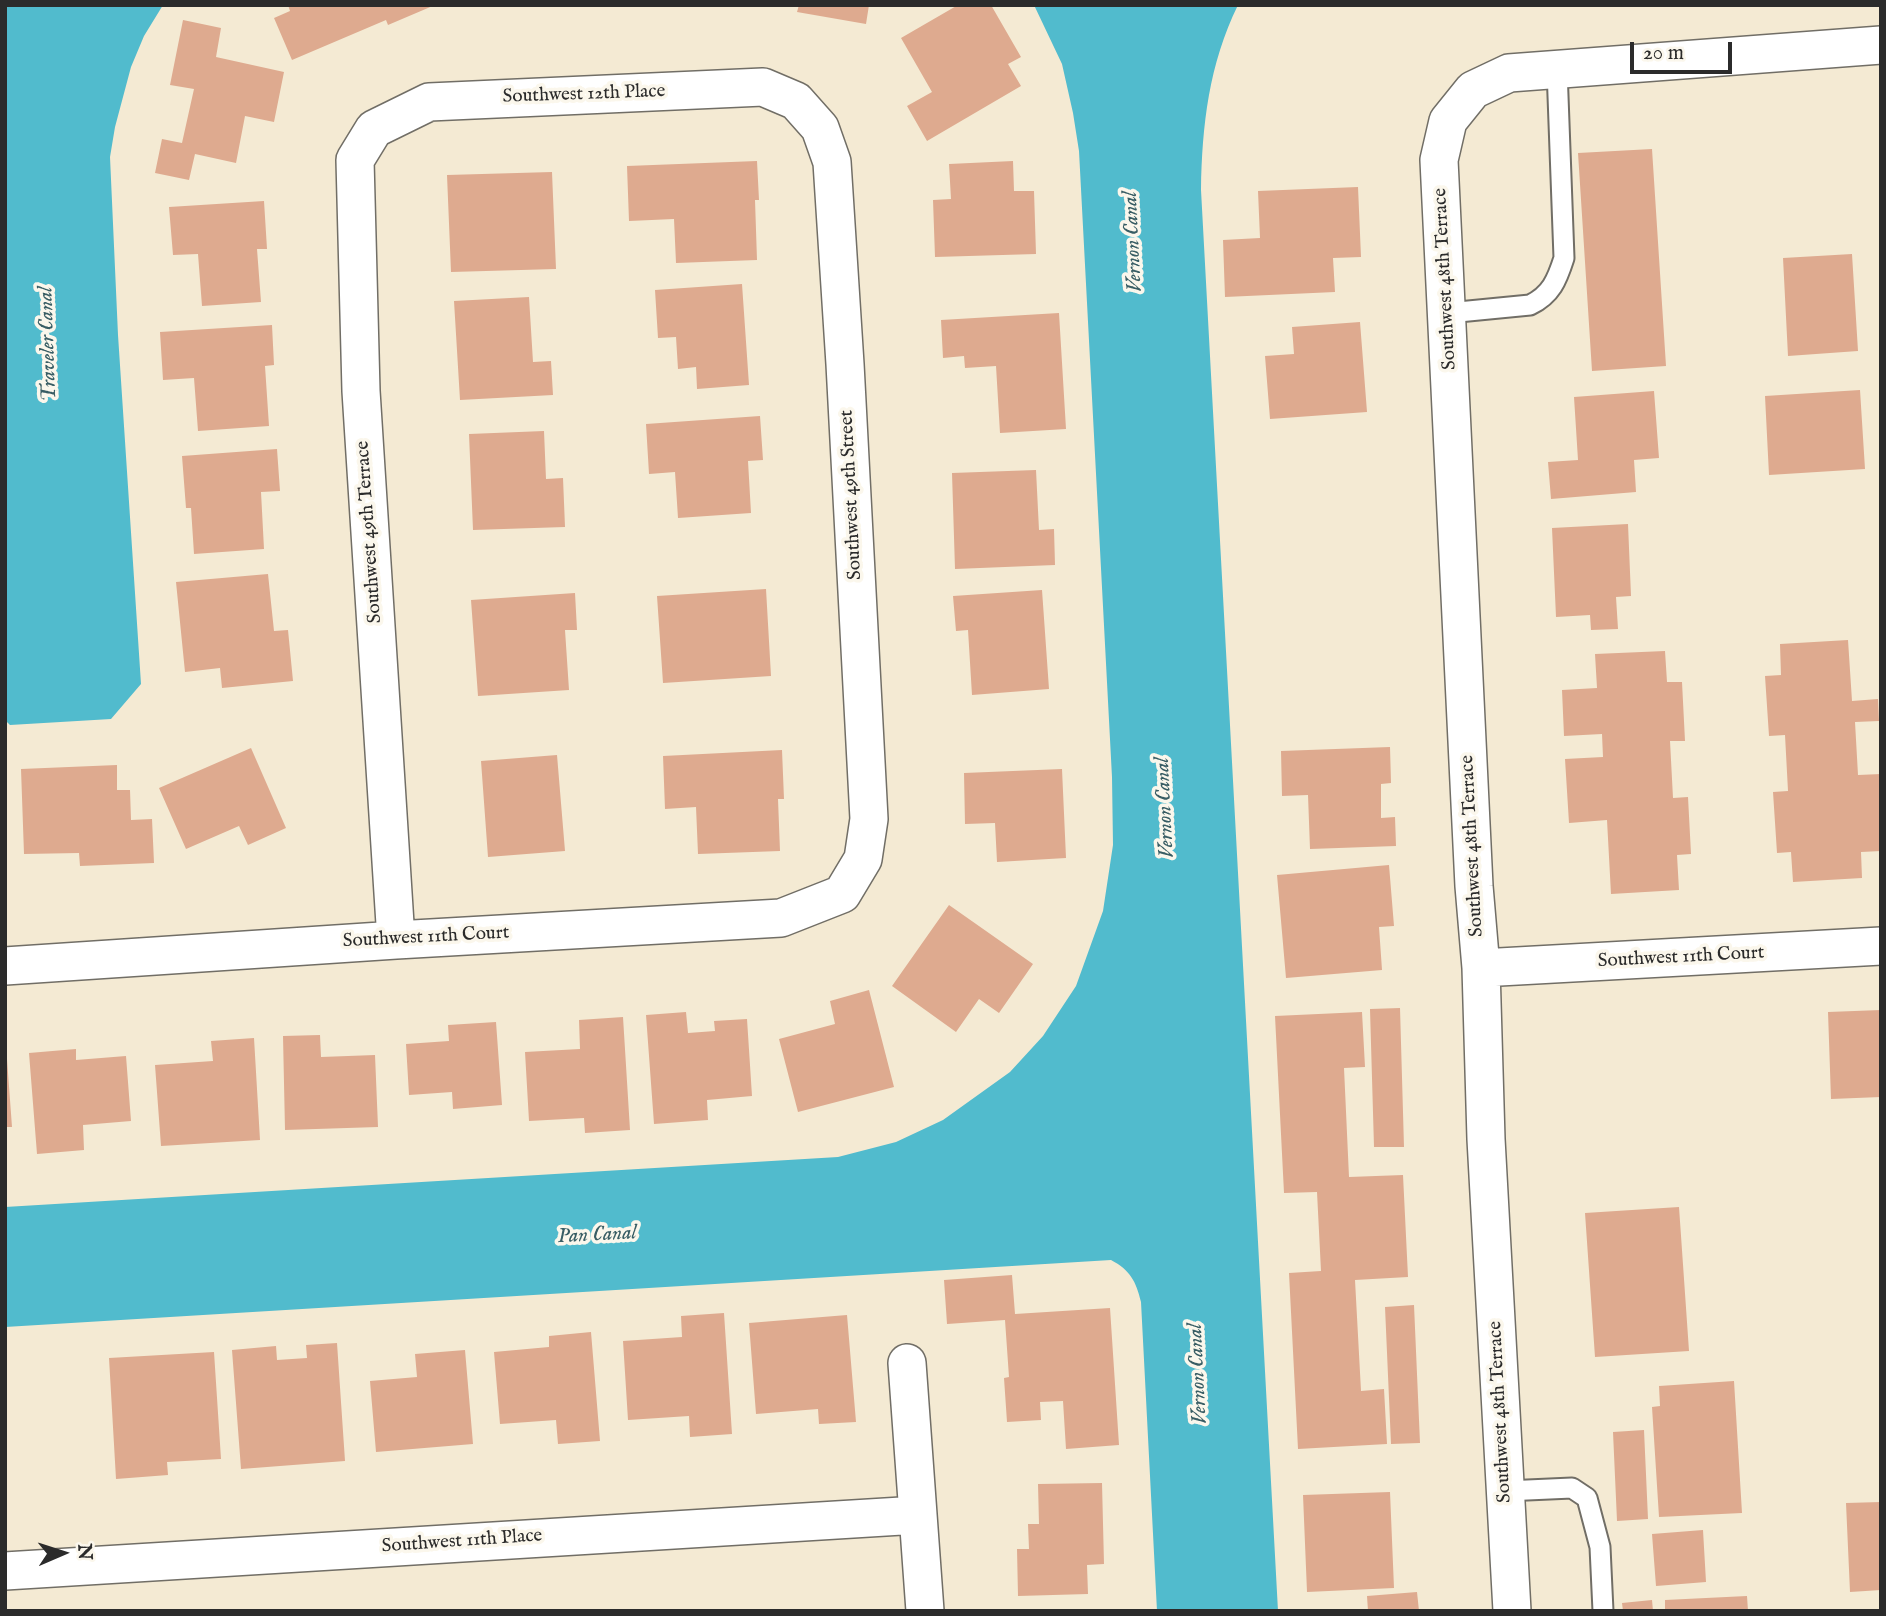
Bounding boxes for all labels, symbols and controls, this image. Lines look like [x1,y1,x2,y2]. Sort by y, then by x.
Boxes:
scale bar [1634,28,1736,72]
text: 20 m [1643,40,1684,67]
street label: Southwest 12th Place [502,81,666,109]
street label: Southwest 48th Terrace [1430,187,1462,371]
water label: Vernon Canal [1119,191,1149,293]
water label: Traveler Canal [34,286,64,402]
street label: Southwest 49th Street [836,409,868,581]
street label: Southwest 49th Terrace [352,440,388,624]
street label: Southwest 48th Terrace [1457,754,1489,938]
water label: Vernon Canal [1151,757,1181,859]
street label: Southwest 11th Court [342,922,510,954]
street label: Southwest 11th Court [1597,942,1765,974]
water label: Pan Canal [557,1221,637,1251]
street label: Southwest 48th Terrace [1485,1320,1517,1504]
water label: Vernon Canal [1184,1323,1214,1425]
north arrow [28,1518,98,1588]
street label: Southwest 11th Place [381,1525,543,1559]
text: N [72,1543,96,1561]

